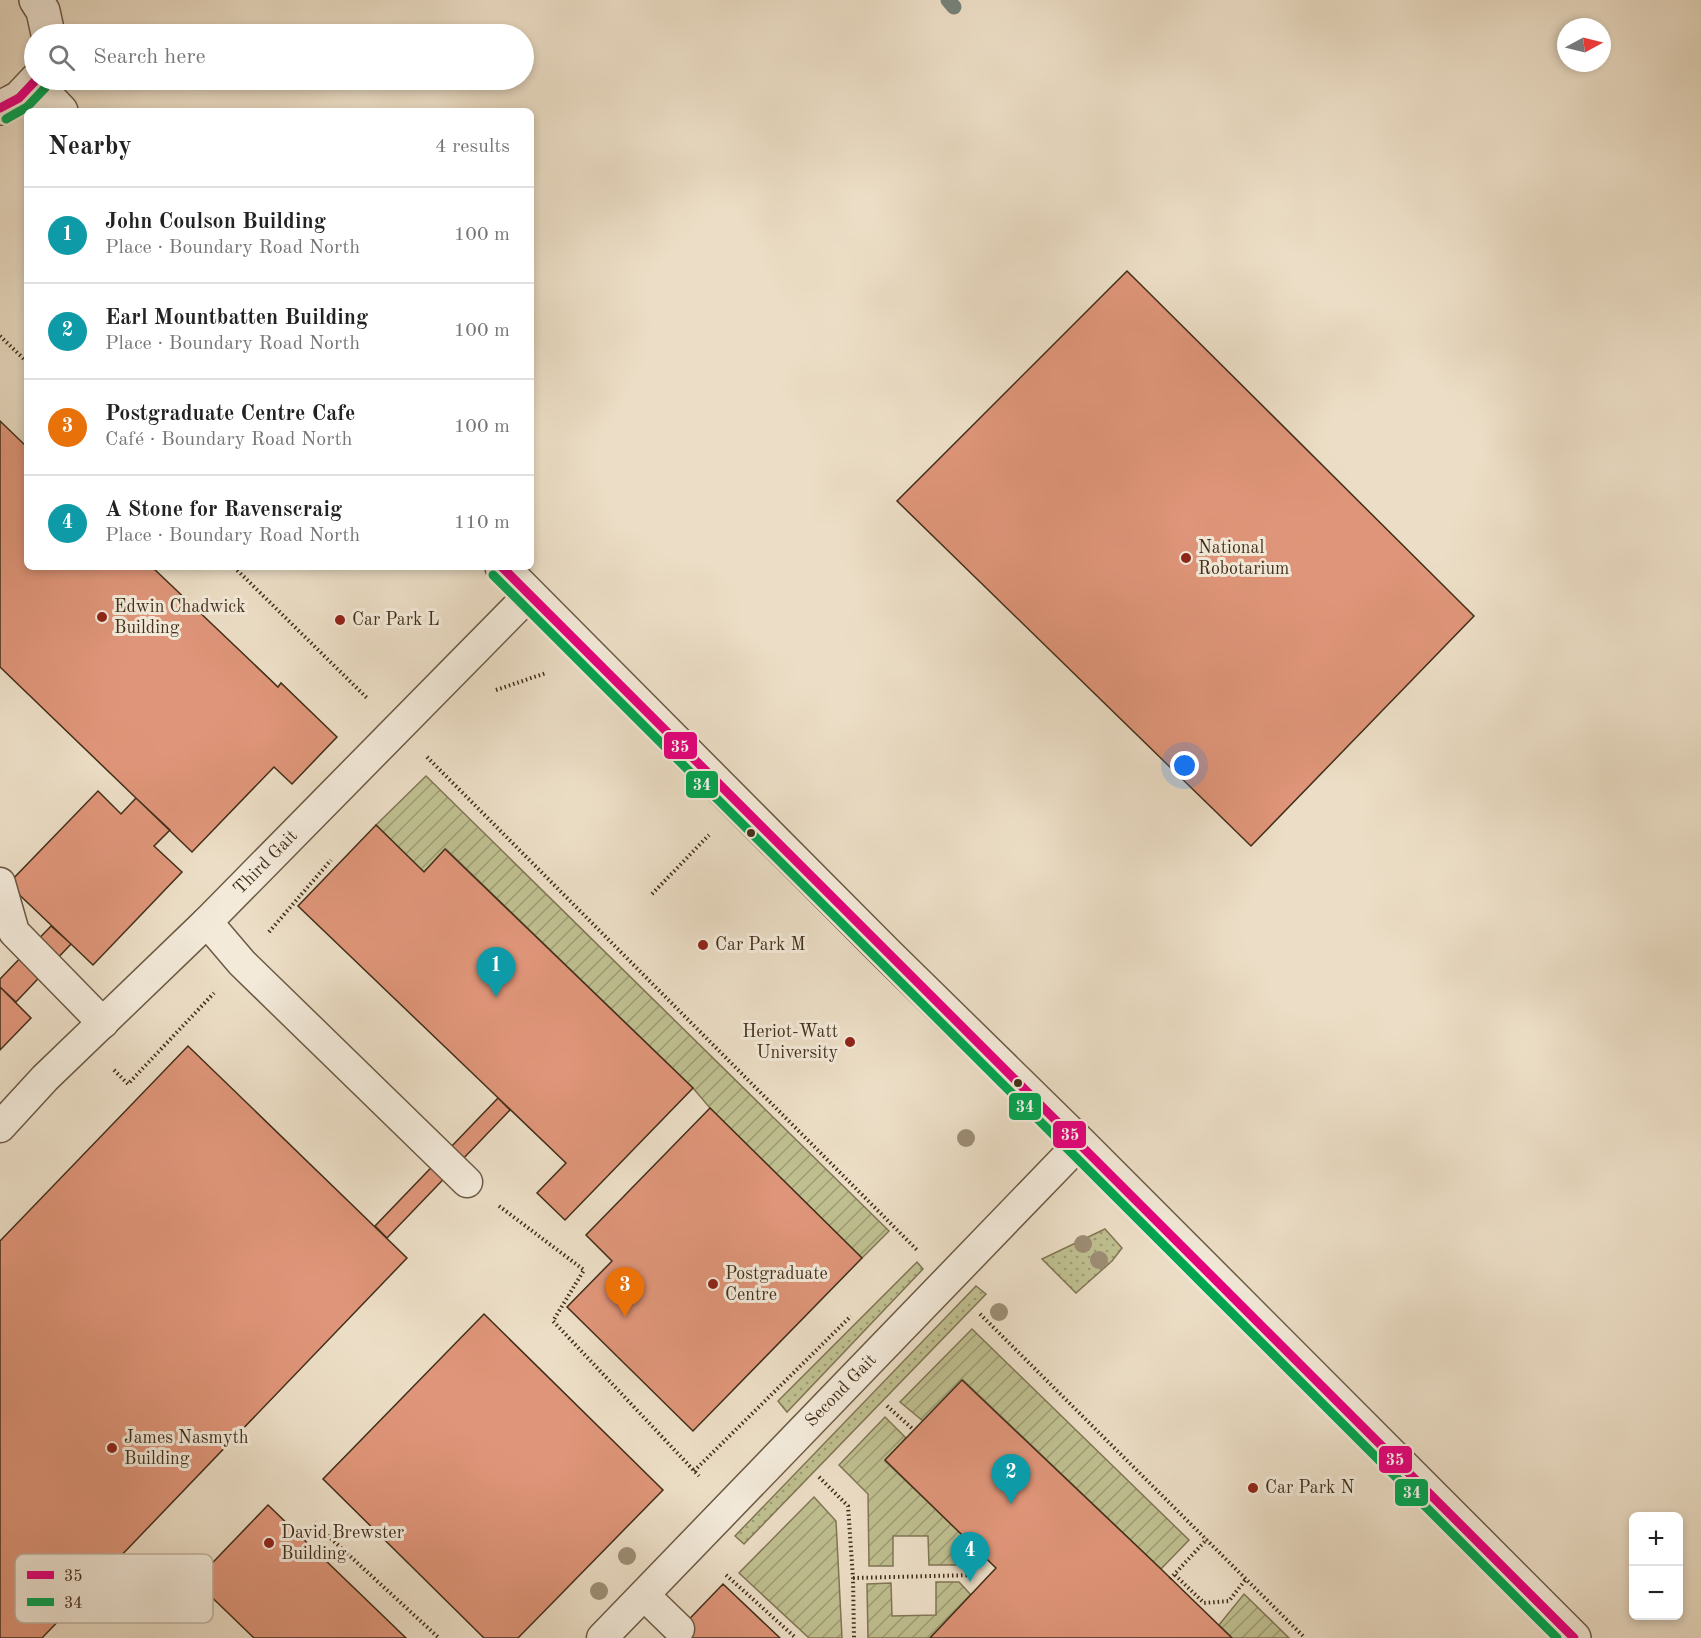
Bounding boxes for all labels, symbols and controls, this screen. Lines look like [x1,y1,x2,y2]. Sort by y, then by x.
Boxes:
north arrow [1557,18,1611,72]
search box [24,24,534,90]
icon: search [45,41,78,74]
text: Search here [93,46,206,68]
text: Nearby [48,134,132,160]
text: 4 results [435,137,510,157]
text: John Coulson Building [105,211,326,233]
text: 1 [62,225,73,245]
text: 100 m [454,225,510,245]
text: Place · Boundary Road North [105,238,360,258]
text: Earl Mountbatten Building [105,307,368,329]
text: 2 [62,321,73,341]
text: 100 m [454,321,510,341]
text: Place · Boundary Road North [105,334,360,354]
text: Postgraduate Centre Cafe [105,403,355,425]
text: 3 [62,417,73,437]
text: 100 m [454,417,510,437]
text: Café · Boundary Road North [105,430,352,450]
text: A Stone for Ravenscraig [105,499,342,521]
text: 4 [62,513,73,533]
text: 110 m [454,513,510,533]
text: Place · Boundary Road North [105,526,360,546]
place label: National Robotarium [1198,539,1289,578]
marker: National Robotarium [1179,551,1193,565]
place label: Edwin Chadwick Building [114,598,246,637]
marker: Edwin Chadwick Building [95,610,109,624]
place label: Car Park L [352,611,440,629]
marker: Car Park L [333,613,347,627]
line badge: 35 [663,731,698,760]
text: 35 [671,740,689,756]
your location [1170,751,1199,780]
line badge: 34 [685,770,719,799]
text: 34 [693,778,711,794]
street label: Third Gait [230,827,301,898]
unlabelled marker [745,827,757,839]
place label: Car Park M [715,936,806,954]
marker: Car Park M [696,938,710,952]
pin: 1 [476,948,516,997]
place label: Heriot-Watt University [742,1023,838,1062]
marker: Heriot-Watt University [843,1035,857,1049]
unlabelled marker [1012,1077,1024,1089]
line badge: 34 [1008,1092,1042,1121]
text: 34 [1016,1100,1034,1116]
line badge: 35 [1052,1120,1087,1149]
text: 35 [1061,1128,1079,1144]
place label: Postgraduate Centre [725,1265,828,1304]
pin: 3 [606,1268,644,1317]
marker: Postgraduate Centre [706,1277,720,1291]
street label: Second Gait [802,1351,880,1430]
place label: James Nasmyth Building [124,1429,249,1468]
marker: James Nasmyth Building [105,1441,119,1455]
line badge: 35 [1378,1445,1413,1474]
text: 35 [1386,1453,1404,1469]
pin: 2 [992,1454,1030,1504]
line badge: 34 [1394,1478,1429,1507]
place label: Car Park N [1265,1479,1354,1497]
marker: Car Park N [1246,1481,1260,1495]
text: 34 [1403,1486,1421,1502]
map controls [1629,1512,1683,1620]
button: + [1629,1512,1683,1566]
place label: David Brewster Building [281,1524,405,1563]
pin: 4 [950,1532,990,1582]
marker: David Brewster Building [262,1536,276,1550]
legend [15,1554,213,1623]
button: − [1629,1566,1683,1620]
text: 35 [64,1569,83,1585]
text: 34 [64,1596,83,1612]

